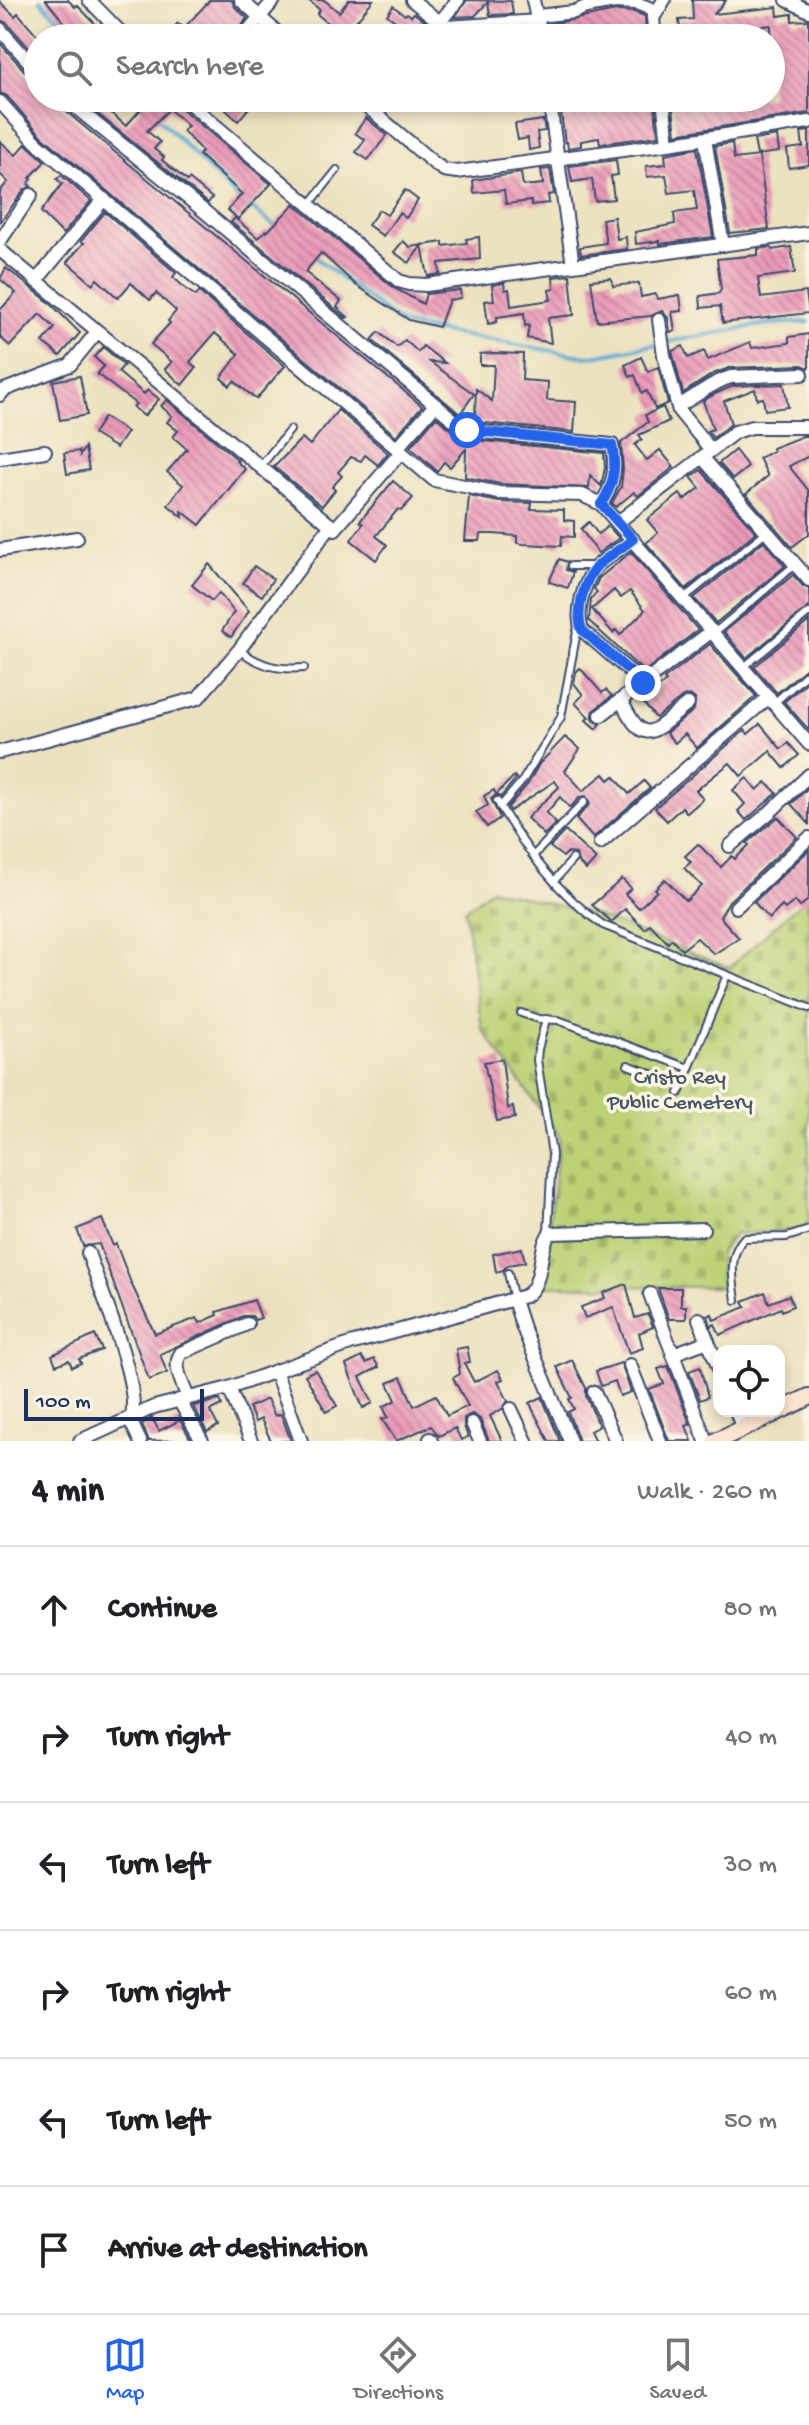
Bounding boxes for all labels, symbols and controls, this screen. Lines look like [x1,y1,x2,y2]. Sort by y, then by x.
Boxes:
search box [24,24,785,112]
icon: search [52,46,96,90]
text: Search here [116,51,264,86]
route start [449,412,485,448]
route end [625,665,661,701]
park label: Cristo Rey Public Cemetery [606,1066,753,1117]
map controls [713,1345,785,1417]
button: locate [713,1345,785,1417]
scale bar [24,1385,204,1421]
text: 100 m [36,1390,91,1416]
text: 4 min [32,1473,104,1513]
text: Walk · 260 m [637,1478,777,1509]
icon: ahead [32,1588,76,1632]
text: Continue [108,1593,217,1628]
text: 80 m [723,1595,777,1626]
icon: right [32,1716,76,1760]
text: Turn right [108,1721,228,1756]
text: 40 m [725,1723,777,1754]
icon: left [32,1844,76,1888]
text: Turn left [108,1849,209,1884]
text: 30 m [724,1851,777,1882]
icon: right [32,1972,76,2016]
text: Turn right [108,1977,228,2012]
text: 60 m [724,1979,777,2010]
icon: left [32,2100,76,2144]
text: Turn left [108,2105,209,2140]
text: 50 m [724,2107,777,2138]
icon: arrive [32,2228,76,2272]
text: Arrive at destination [108,2233,368,2268]
tab: Map [103,2333,147,2407]
tab: Directions [354,2333,443,2407]
tab: Saved [649,2333,706,2407]

